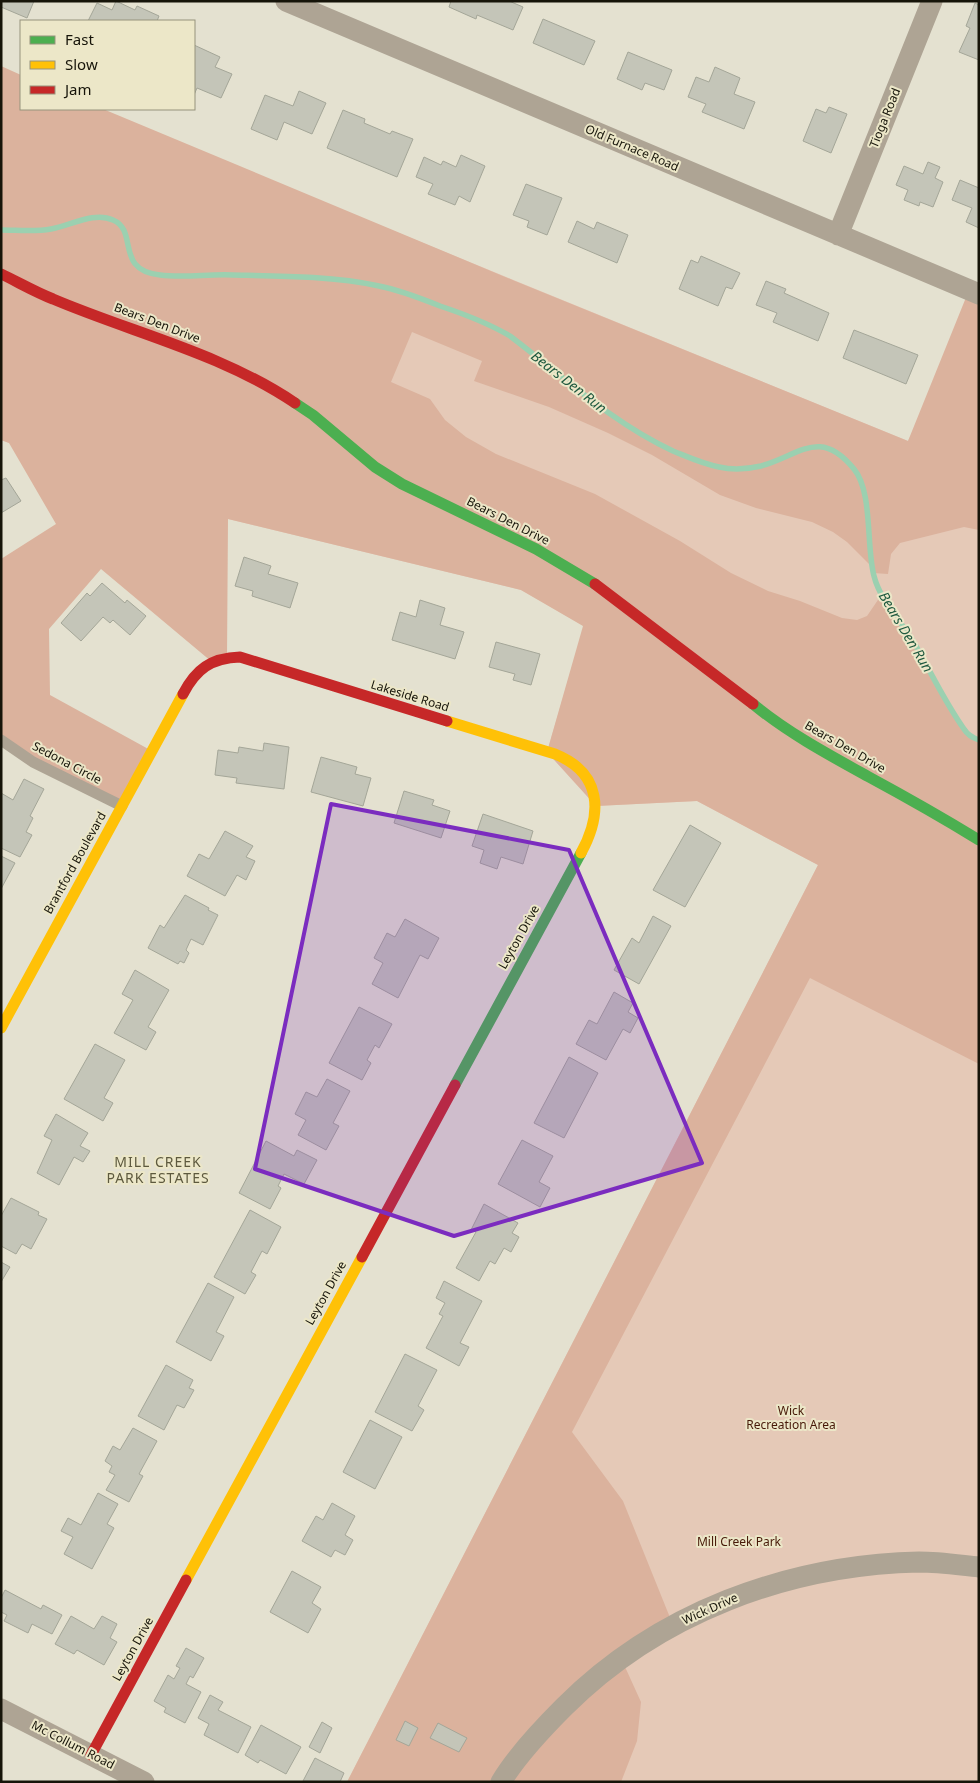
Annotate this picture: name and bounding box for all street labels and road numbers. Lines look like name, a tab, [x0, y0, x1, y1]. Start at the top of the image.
street label: Tioga Road	[865, 85, 904, 150]
street label: Old Furnace Road	[583, 120, 682, 175]
street label: Bears Den Drive	[112, 298, 203, 347]
street label: Bears Den Drive	[464, 492, 553, 549]
street label: Lakeside Road	[369, 676, 451, 716]
street label: Bears Den Drive	[802, 716, 889, 777]
street label: Sedona Circle	[30, 737, 105, 788]
street label: Brantford Boulevard	[39, 809, 110, 917]
street label: Leyton Drive	[494, 902, 543, 972]
street label: Leyton Drive	[301, 1258, 350, 1328]
street label: Wick Drive	[679, 1589, 741, 1628]
street label: Leyton Drive	[108, 1614, 157, 1684]
street label: Mc Collum Road	[29, 1716, 118, 1773]

